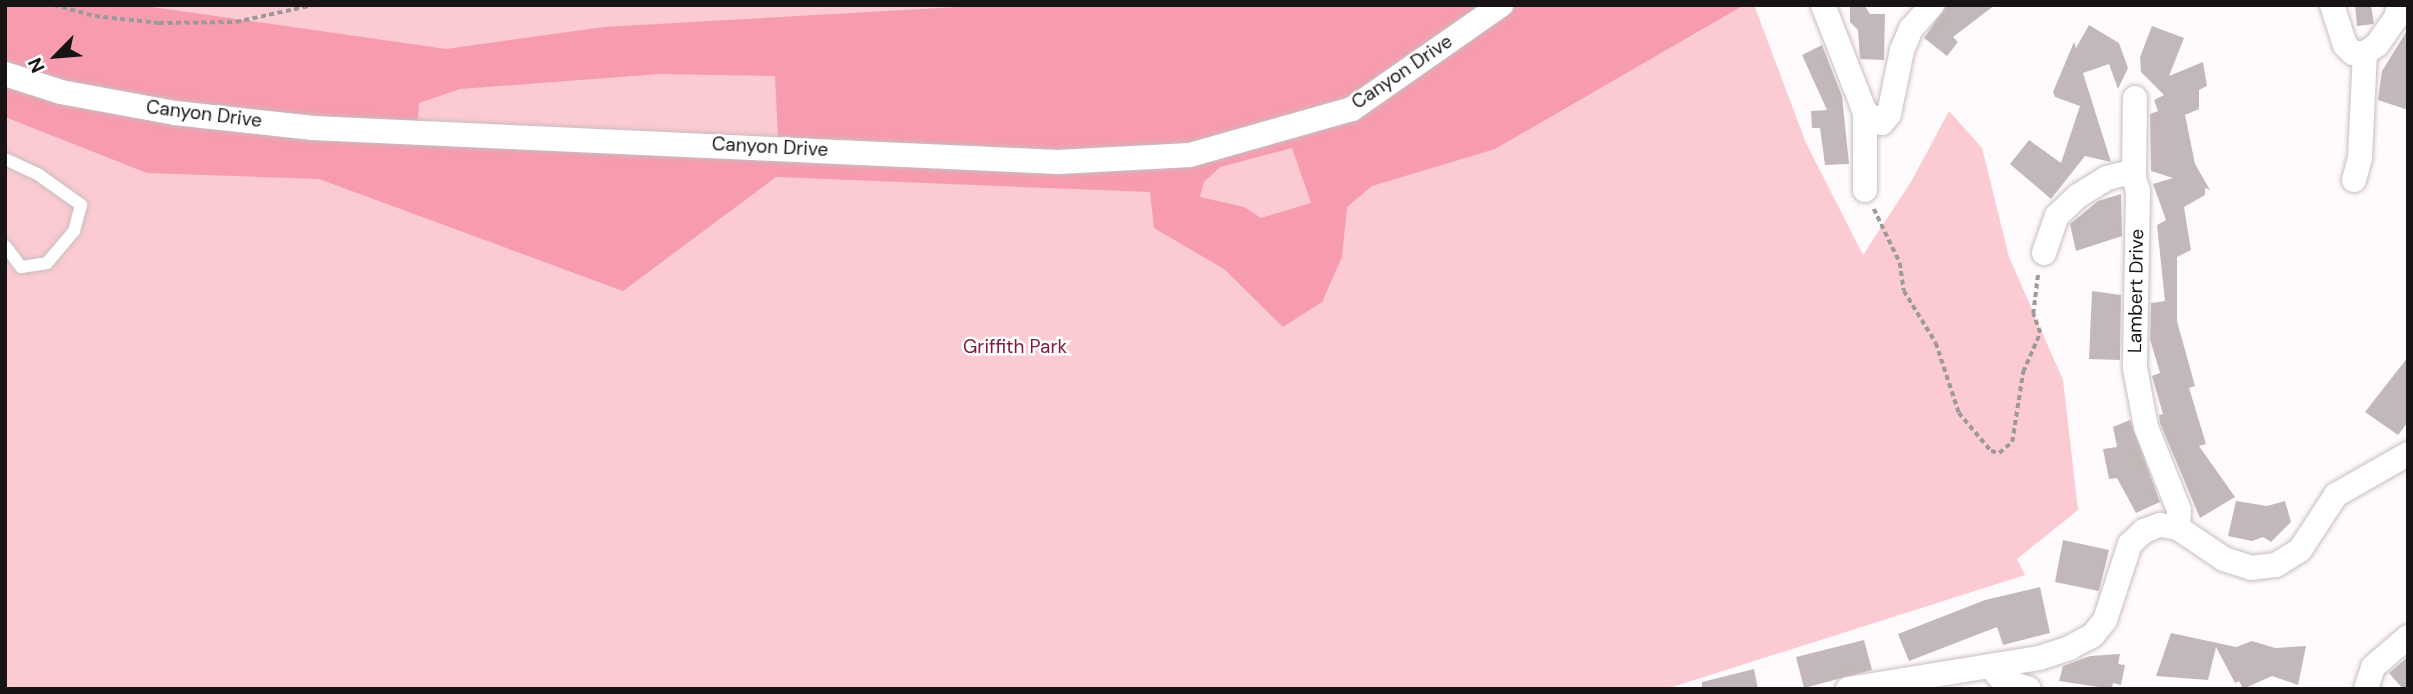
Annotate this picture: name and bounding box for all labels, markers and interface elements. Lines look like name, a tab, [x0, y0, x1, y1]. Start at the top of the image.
north arrow	[21, 21, 91, 91]
street label: Canyon Drive	[1347, 30, 1457, 114]
text: N	[22, 54, 51, 77]
street label: Canyon Drive	[145, 96, 263, 132]
street label: Canyon Drive	[711, 133, 829, 161]
street label: Lambert Drive	[2124, 229, 2148, 353]
park label: Griffith Park	[963, 336, 1067, 358]

